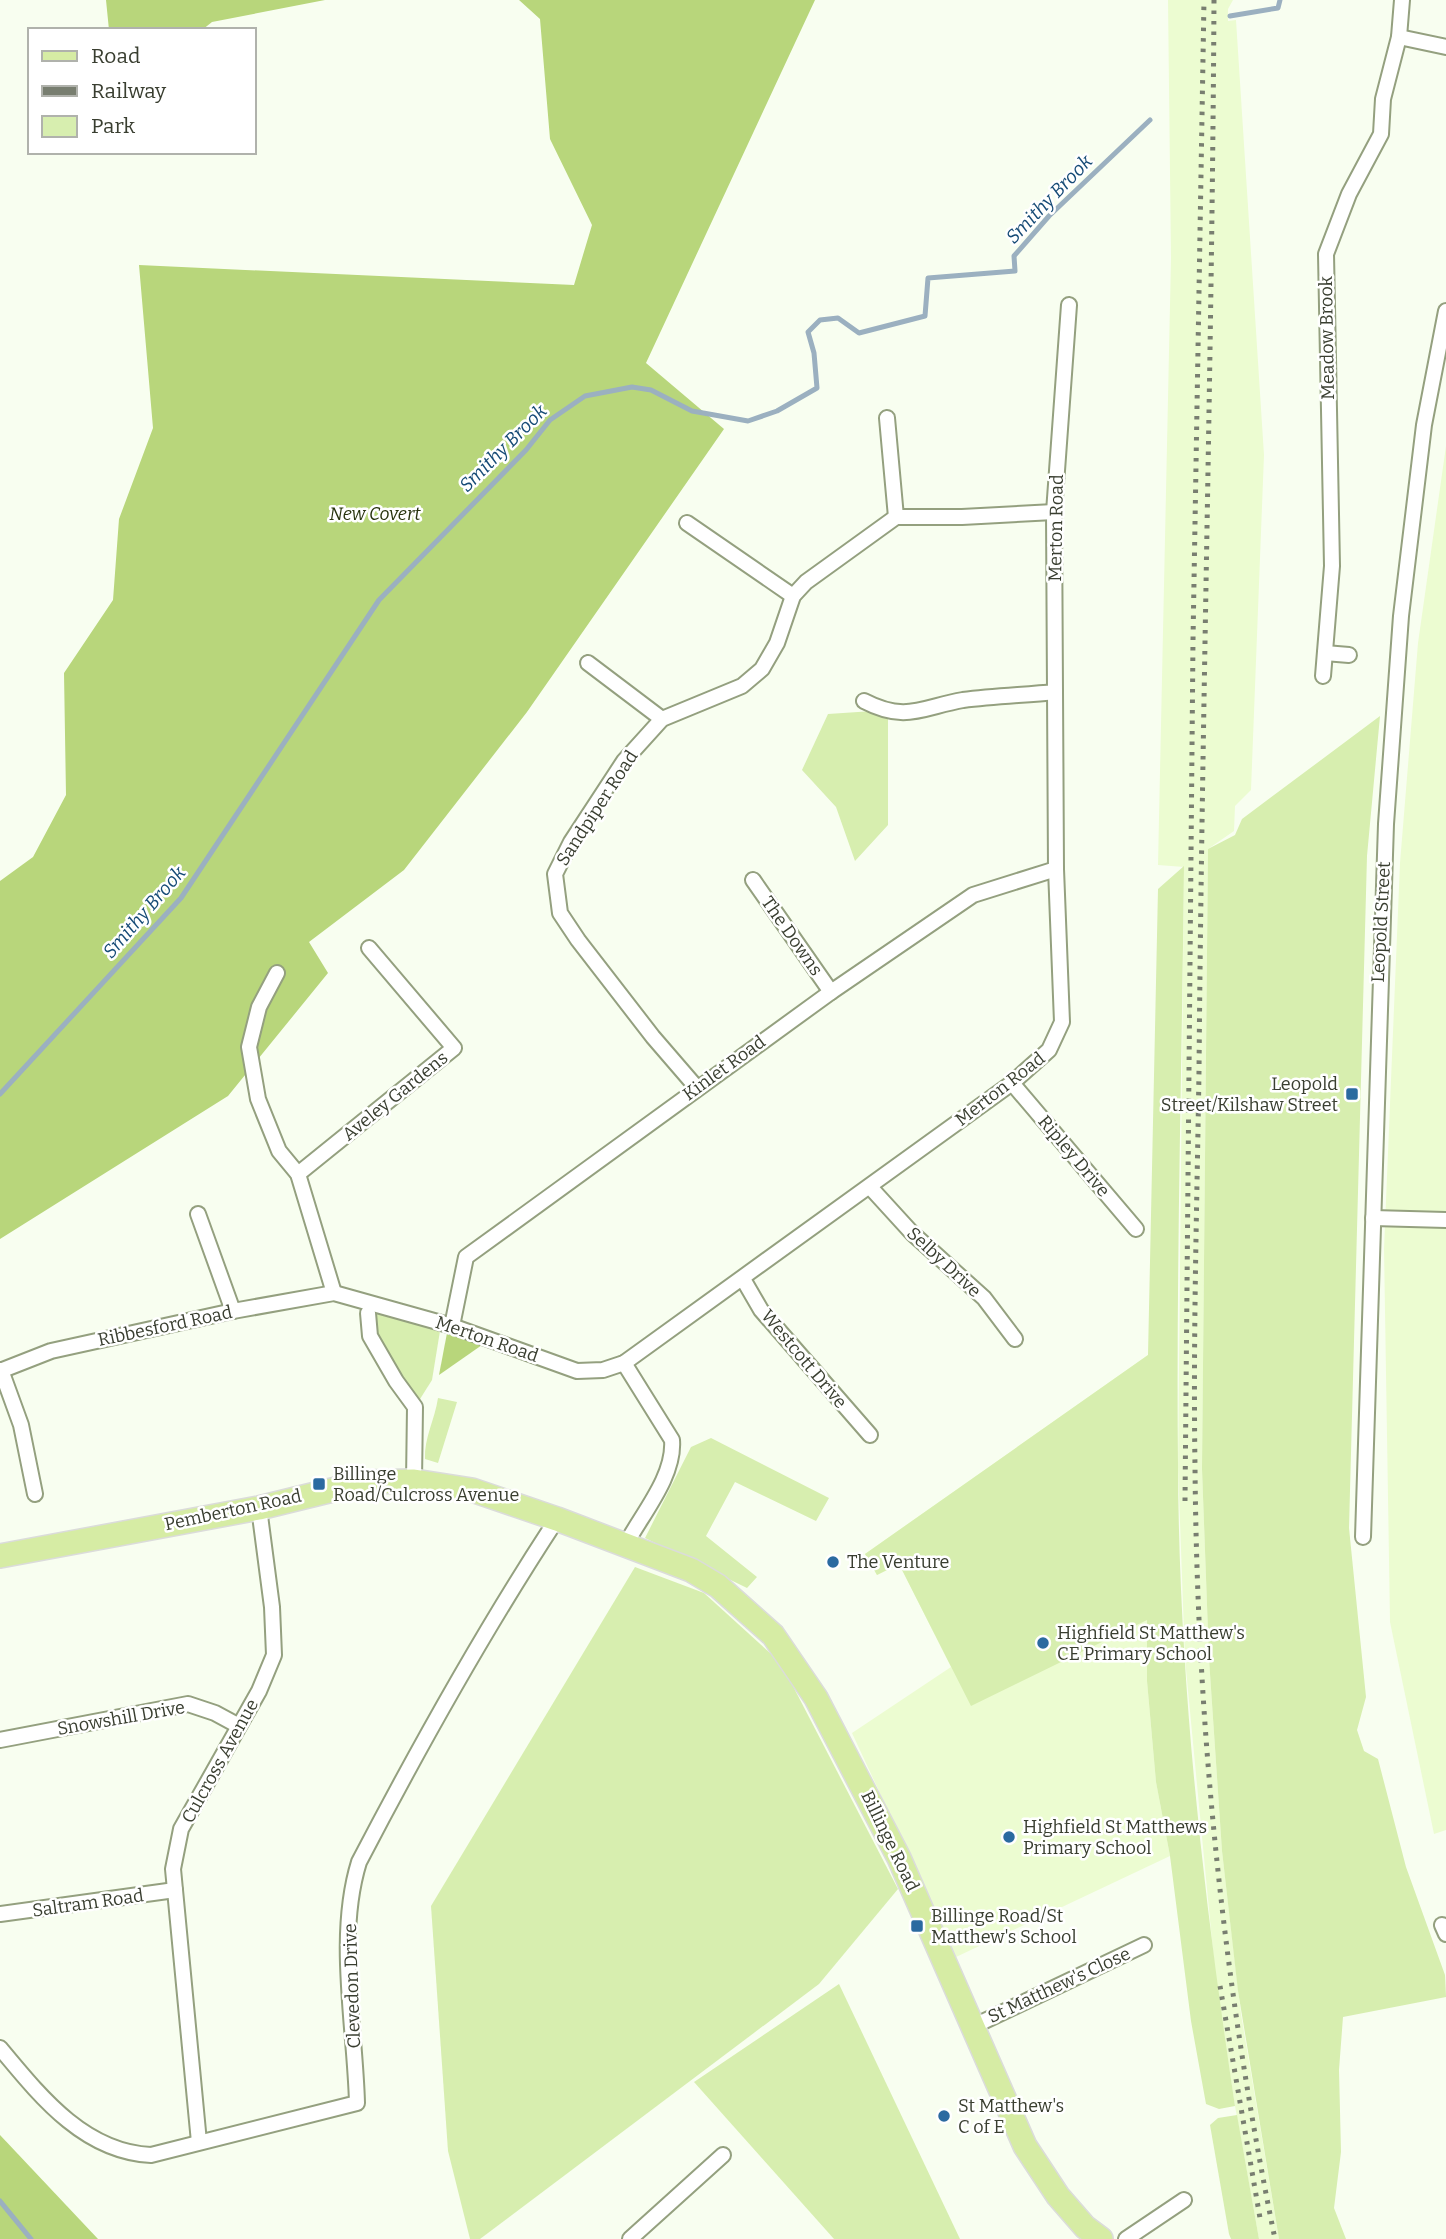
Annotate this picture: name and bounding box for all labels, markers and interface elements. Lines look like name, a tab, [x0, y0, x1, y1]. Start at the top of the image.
legend	[28, 28, 256, 154]
text: Road	[91, 43, 140, 69]
text: Railway	[91, 78, 167, 104]
text: Park	[91, 113, 135, 139]
water label: Smithy Brook	[1001, 149, 1097, 248]
street label: Meadow Brook	[1315, 275, 1339, 400]
water label: Smithy Brook	[454, 399, 552, 497]
street label: Merton Road	[1044, 474, 1068, 582]
park label: New Covert	[329, 503, 421, 525]
street label: Sandpiper Road	[552, 746, 643, 870]
street label: Leopold Street	[1367, 860, 1395, 983]
water label: Smithy Brook	[98, 861, 191, 963]
street label: The Downs	[757, 892, 827, 980]
street label: Kinlet Road	[678, 1030, 770, 1105]
street label: Aveley Gardens	[338, 1047, 452, 1145]
street label: Merton Road	[951, 1047, 1049, 1131]
place label: Leopold Street/Kilshaw Street	[1161, 1073, 1338, 1116]
marker: Leopold Street/Kilshaw Street	[1344, 1086, 1360, 1102]
street label: Ripley Drive	[1033, 1111, 1115, 1201]
street label: Selby Drive	[902, 1222, 986, 1302]
street label: Ribbesford Road	[96, 1301, 235, 1351]
street label: Westcott Drive	[756, 1305, 852, 1413]
street label: Merton Road	[433, 1311, 542, 1367]
place label: Billinge Road/Culcross Avenue	[333, 1463, 519, 1506]
marker: Billinge Road/Culcross Avenue	[311, 1476, 327, 1492]
street label: Pemberton Road	[162, 1485, 304, 1535]
place label: The Venture	[847, 1551, 949, 1573]
marker: The Venture	[825, 1554, 841, 1570]
place label: Highfield St Matthew's CE Primary School	[1057, 1622, 1245, 1665]
marker: Highfield St Matthew's CE Primary School	[1035, 1635, 1051, 1651]
street label: Culcross Avenue	[177, 1695, 263, 1827]
street label: Snowshill Drive	[56, 1696, 186, 1740]
street label: Billinge Road	[856, 1787, 924, 1895]
place label: Highfield St Matthews Primary School	[1023, 1816, 1207, 1859]
marker: Highfield St Matthews Primary School	[1001, 1829, 1017, 1845]
street label: Saltram Road	[31, 1884, 145, 1922]
place label: Billinge Road/St Matthew's School	[931, 1905, 1077, 1948]
marker: Billinge Road/St Matthew's School	[909, 1918, 925, 1934]
street label: Clevedon Drive	[339, 1923, 365, 2049]
street label: St Matthew's Close	[984, 1942, 1134, 2028]
place label: St Matthew's C of E	[958, 2095, 1064, 2138]
marker: St Matthew's C of E	[936, 2108, 952, 2124]

